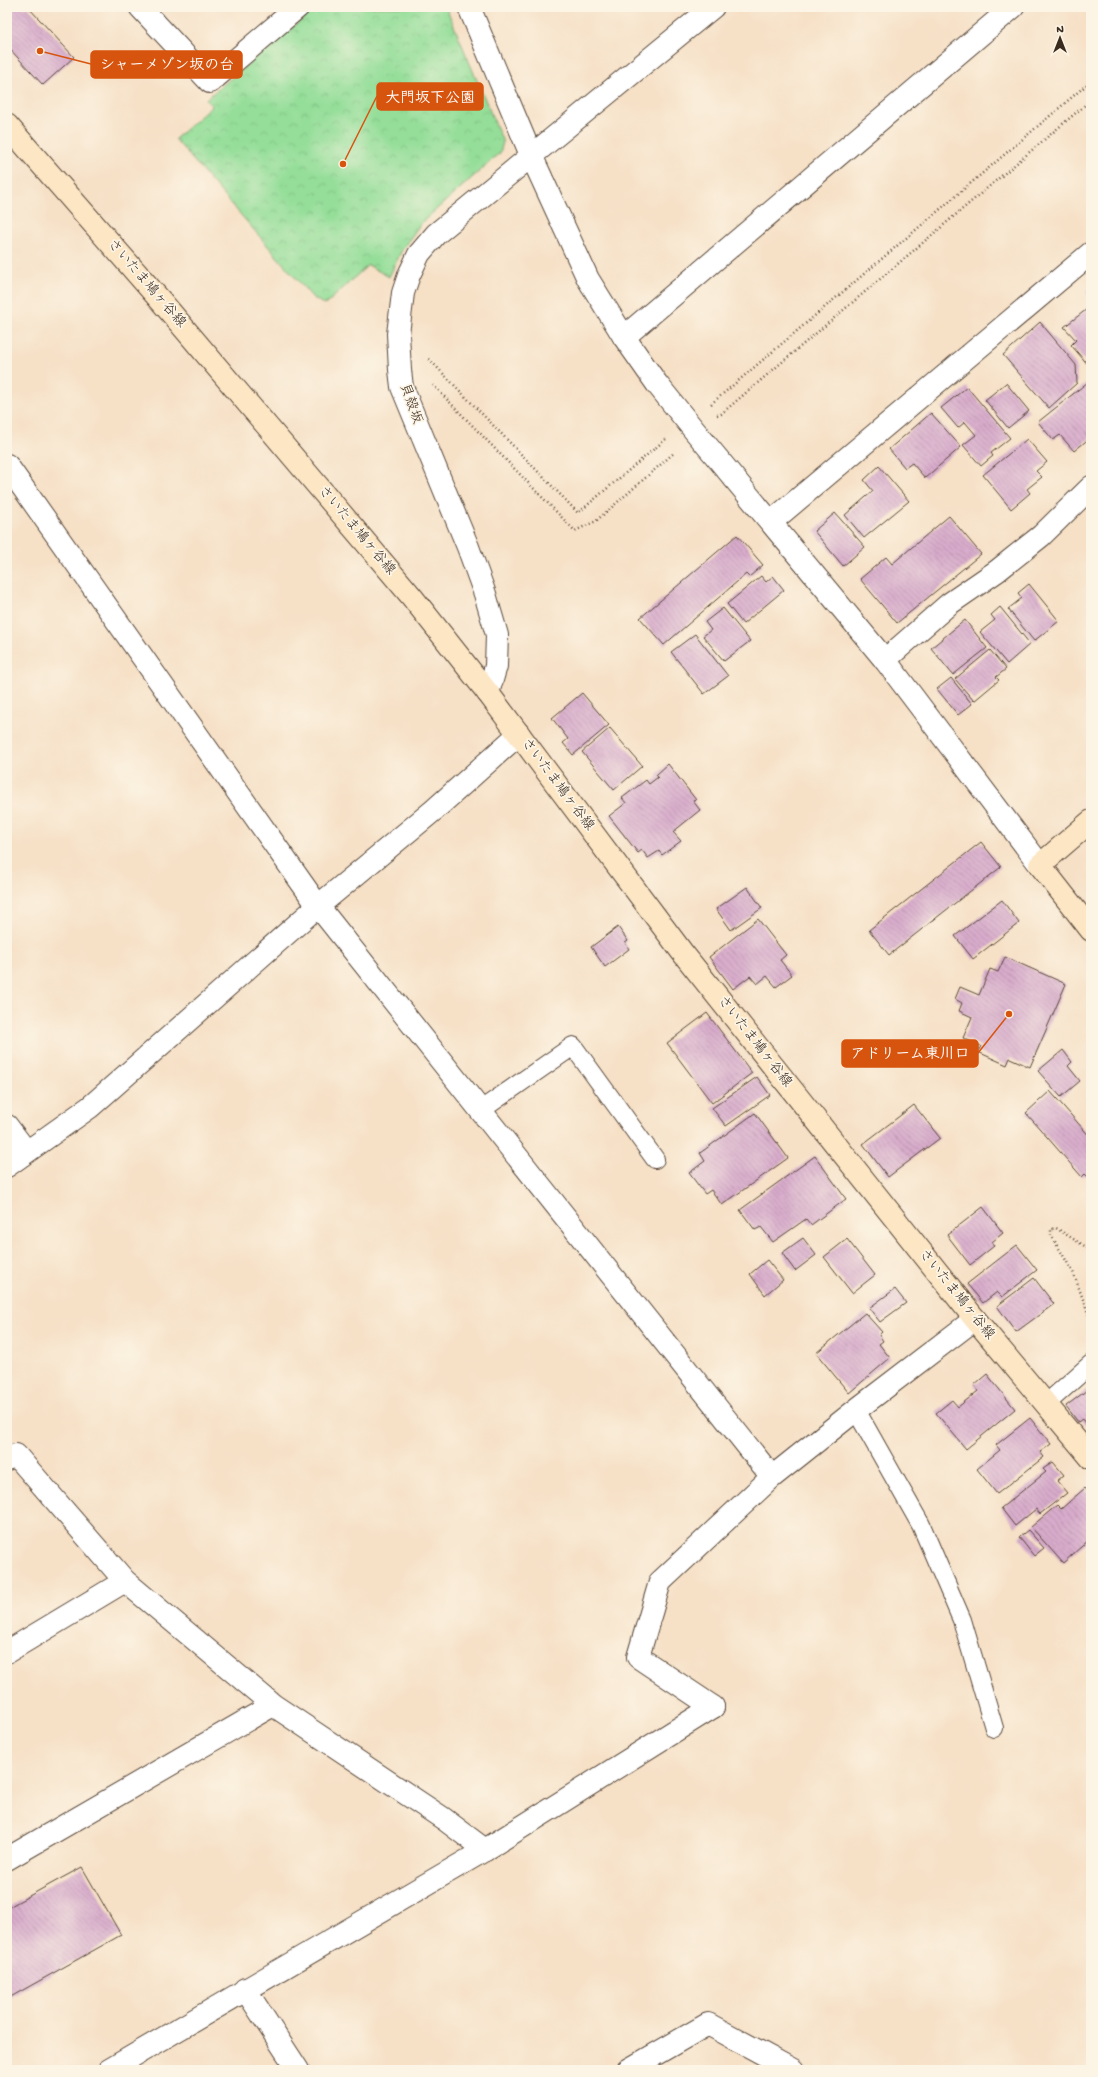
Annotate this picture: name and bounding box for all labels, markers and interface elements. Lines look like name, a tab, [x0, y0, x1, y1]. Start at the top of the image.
north arrow	[1040, 18, 1080, 58]
text: N	[1056, 24, 1064, 36]
callout: シャーメゾン坂の台	[91, 51, 242, 78]
text: シャーメゾン坂の台	[100, 56, 234, 75]
callout: 大門坂下公園	[377, 83, 483, 110]
text: 大門坂下公園	[385, 90, 475, 108]
street label: さいたま鳩ヶ谷線	[103, 236, 189, 332]
street label: 貝殻坂	[395, 381, 425, 427]
street label: さいたま鳩ヶ谷線	[314, 483, 398, 579]
street label: さいたま鳩ヶ谷線	[517, 735, 597, 835]
street label: さいたま鳩ヶ谷線	[713, 993, 795, 1091]
callout: アドリーム東川口	[842, 1040, 978, 1067]
text: アドリーム東川口	[850, 1045, 970, 1064]
street label: さいたま鳩ヶ谷線	[914, 1246, 998, 1344]

